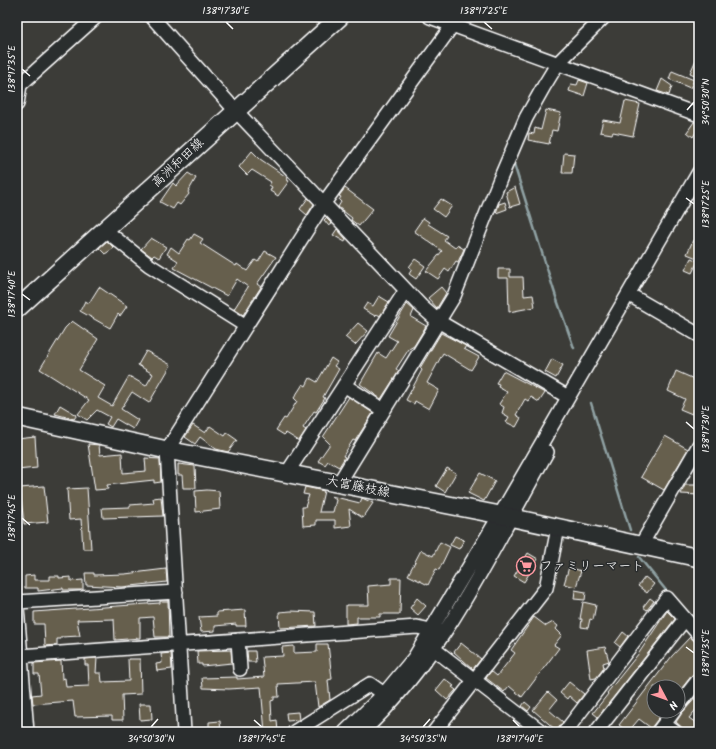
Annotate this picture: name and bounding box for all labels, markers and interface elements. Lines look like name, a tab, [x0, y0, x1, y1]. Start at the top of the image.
text: 138°17'30"E	[202, 3, 251, 19]
text: 138°17'25"E	[460, 3, 509, 19]
text: 138°17'35"E	[4, 44, 20, 93]
text: 34°50'30"N	[698, 78, 714, 126]
street label: 高洲和田線	[147, 132, 210, 193]
text: 138°17'25"E	[698, 179, 714, 228]
text: 138°17'40"E	[4, 269, 20, 318]
text: 138°17'30"E	[698, 404, 714, 453]
street label: 大富藤枝線	[324, 470, 393, 504]
text: 138°17'45"E	[4, 493, 20, 542]
supermarket icon: ファミリーマート	[515, 555, 537, 577]
place label: ファミリーマート	[540, 556, 644, 577]
text: 138°17'35"E	[698, 628, 714, 677]
north arrow	[646, 679, 686, 719]
text: N	[664, 696, 682, 713]
text: 34°50'30"N	[127, 731, 175, 747]
text: 138°17'45"E	[238, 731, 287, 747]
text: 34°50'35"N	[399, 731, 447, 747]
text: 138°17'40"E	[496, 731, 545, 747]

